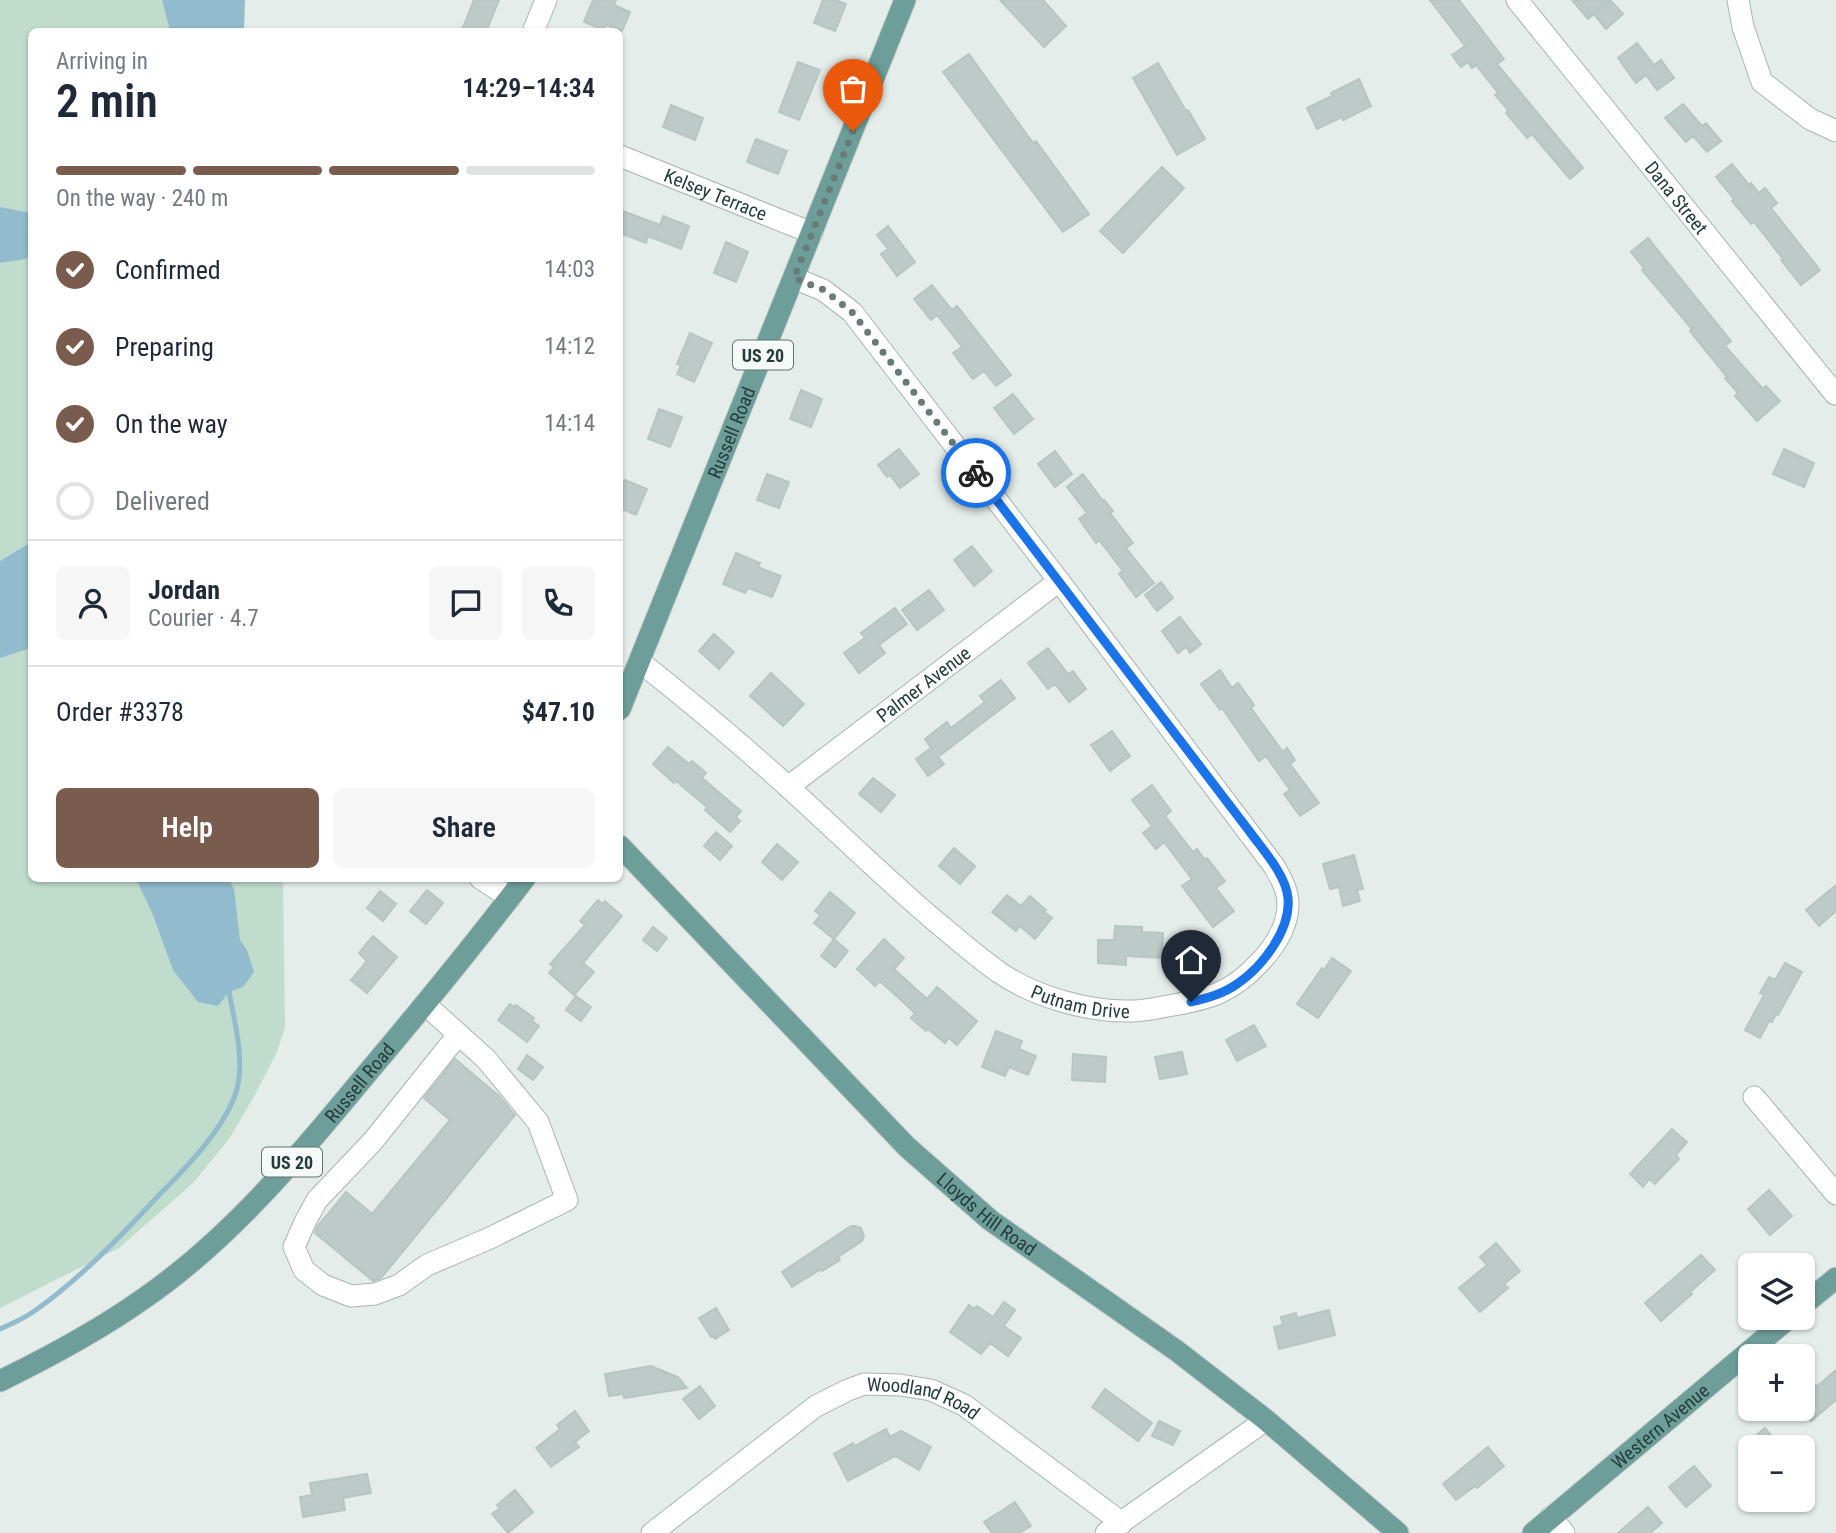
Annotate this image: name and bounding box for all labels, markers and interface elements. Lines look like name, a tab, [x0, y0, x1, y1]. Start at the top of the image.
text: Arriving in	[56, 48, 148, 75]
pin	[823, 59, 883, 131]
icon: bag	[834, 70, 872, 108]
text: 14:29–14:34	[462, 73, 595, 103]
text: 2 min	[56, 74, 158, 128]
street label: Dana Street	[1640, 157, 1713, 239]
street label: Kelsey Terrace	[661, 163, 770, 225]
text: On the way · 240 m	[56, 185, 228, 212]
icon: check	[56, 251, 94, 289]
text: Confirmed	[115, 255, 221, 285]
text: 14:03	[544, 256, 595, 283]
icon: check	[56, 328, 94, 366]
text: Preparing	[115, 332, 214, 362]
text: 14:12	[544, 333, 595, 360]
road number: US 20	[733, 340, 793, 370]
street label: Russell Road	[702, 383, 760, 482]
icon: check	[56, 405, 94, 443]
text: On the way	[115, 409, 228, 439]
text: 14:14	[544, 410, 595, 437]
courier	[941, 438, 1011, 508]
icon: bike	[957, 454, 995, 492]
text: Delivered	[115, 486, 210, 516]
button: person	[56, 566, 130, 640]
button: chat	[429, 566, 503, 640]
button: phone	[521, 566, 595, 640]
text: Jordan	[148, 575, 220, 605]
text: Courier · 4.7	[148, 605, 259, 632]
street label: Palmer Avenue	[872, 641, 975, 727]
text: Order #3378	[56, 697, 184, 727]
text: $47.10	[522, 697, 595, 727]
button: Help	[56, 788, 319, 868]
button: Share	[333, 788, 595, 868]
pin	[1161, 930, 1221, 1002]
icon: home	[1172, 941, 1210, 979]
street label: Putnam Drive	[1028, 980, 1130, 1023]
street label: Russell Road	[320, 1038, 399, 1127]
road number: US 20	[262, 1148, 322, 1176]
street label: Lloyds Hill Road	[932, 1167, 1041, 1260]
map controls	[1738, 1253, 1815, 1512]
button: layers	[1738, 1253, 1815, 1330]
button: +	[1738, 1344, 1815, 1421]
street label: Woodland Road	[867, 1373, 984, 1424]
street label: Western Avenue	[1607, 1379, 1714, 1474]
button: −	[1738, 1435, 1815, 1512]

